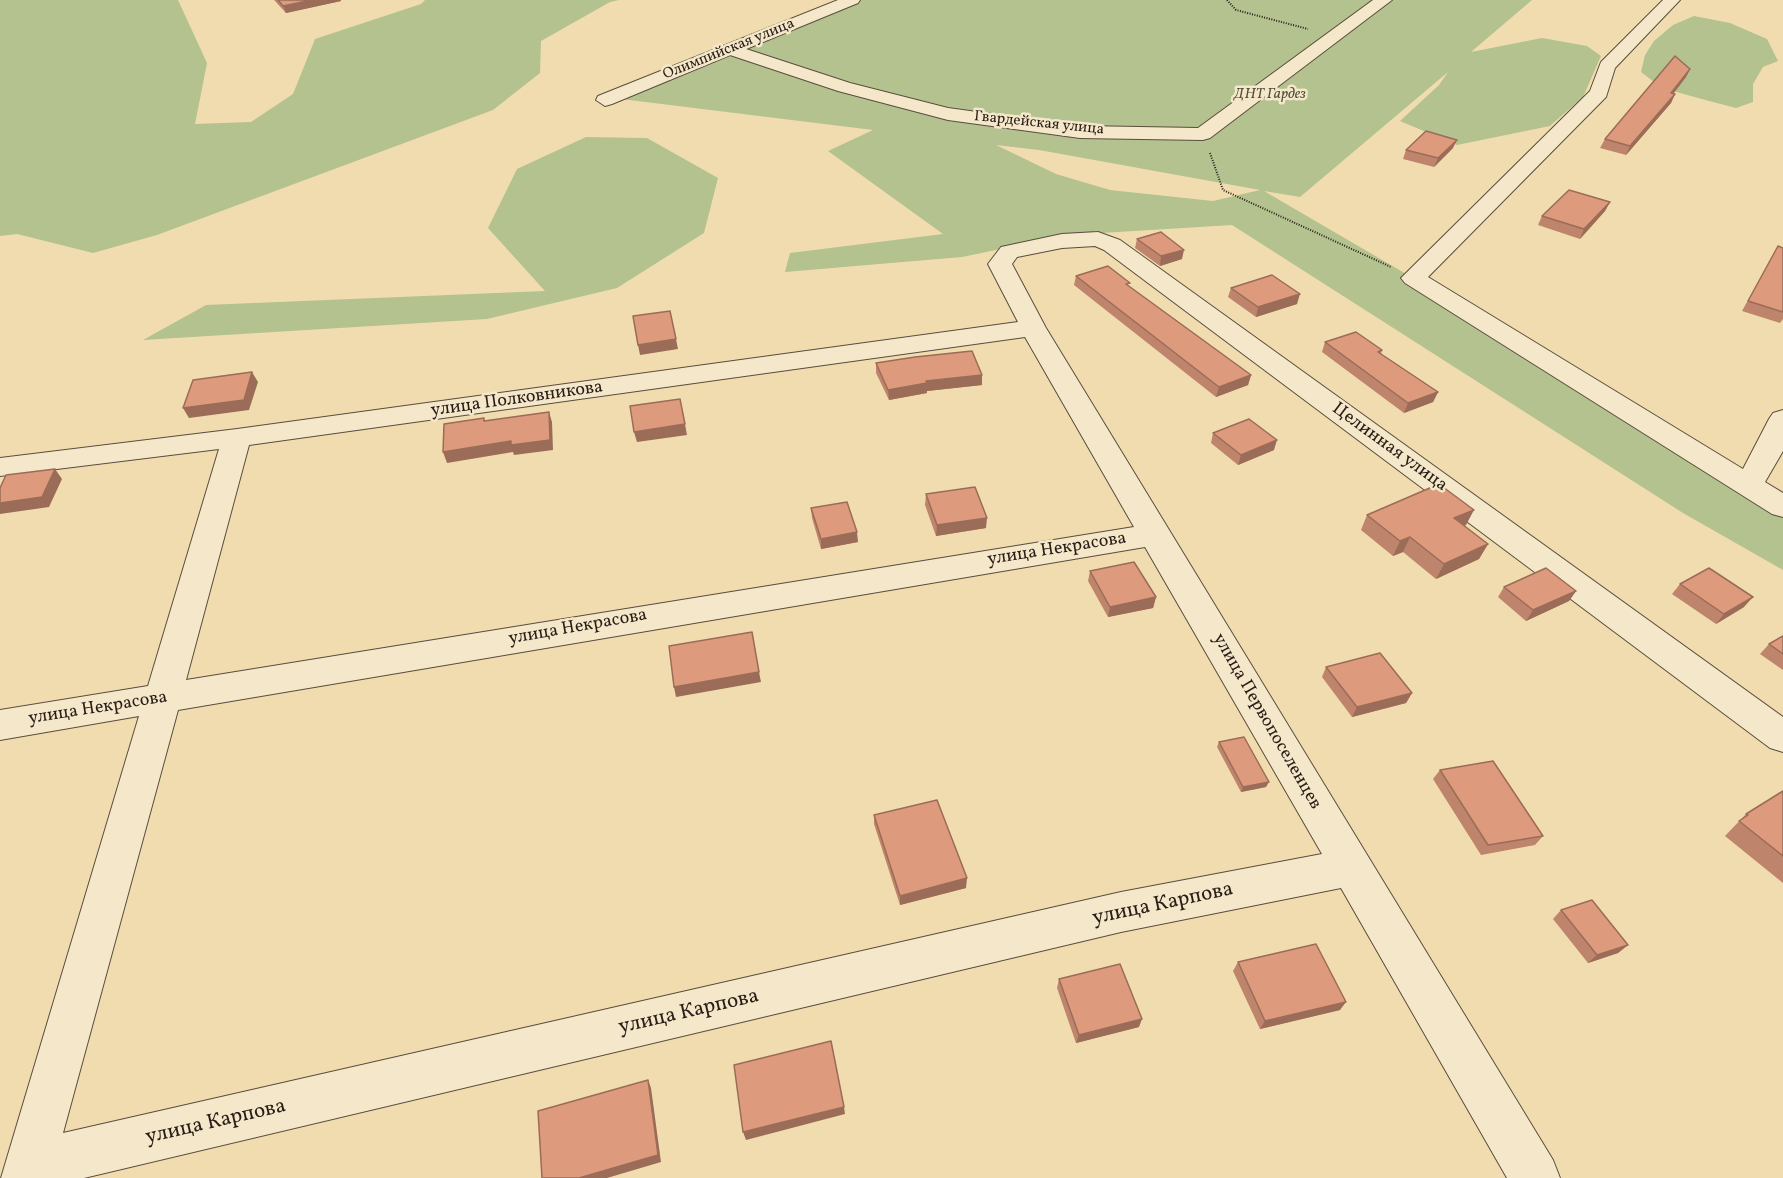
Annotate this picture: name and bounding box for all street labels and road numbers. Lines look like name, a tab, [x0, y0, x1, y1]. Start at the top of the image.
street label: Олимпийская улица	[661, 15, 797, 85]
street label: Гвардейская улица	[973, 108, 1105, 140]
street label: улица Полковникова	[430, 377, 604, 423]
street label: Целинная улица	[1327, 399, 1451, 497]
street label: улица Некрасова	[986, 528, 1128, 572]
street label: улица Некрасова	[507, 605, 649, 651]
street label: улица Первопоселенцев	[1207, 630, 1325, 814]
street label: улица Некрасова	[27, 687, 169, 731]
street label: улица Карпова	[1090, 878, 1236, 932]
street label: улица Карпова	[616, 985, 762, 1041]
street label: улица Карпова	[143, 1095, 289, 1151]

